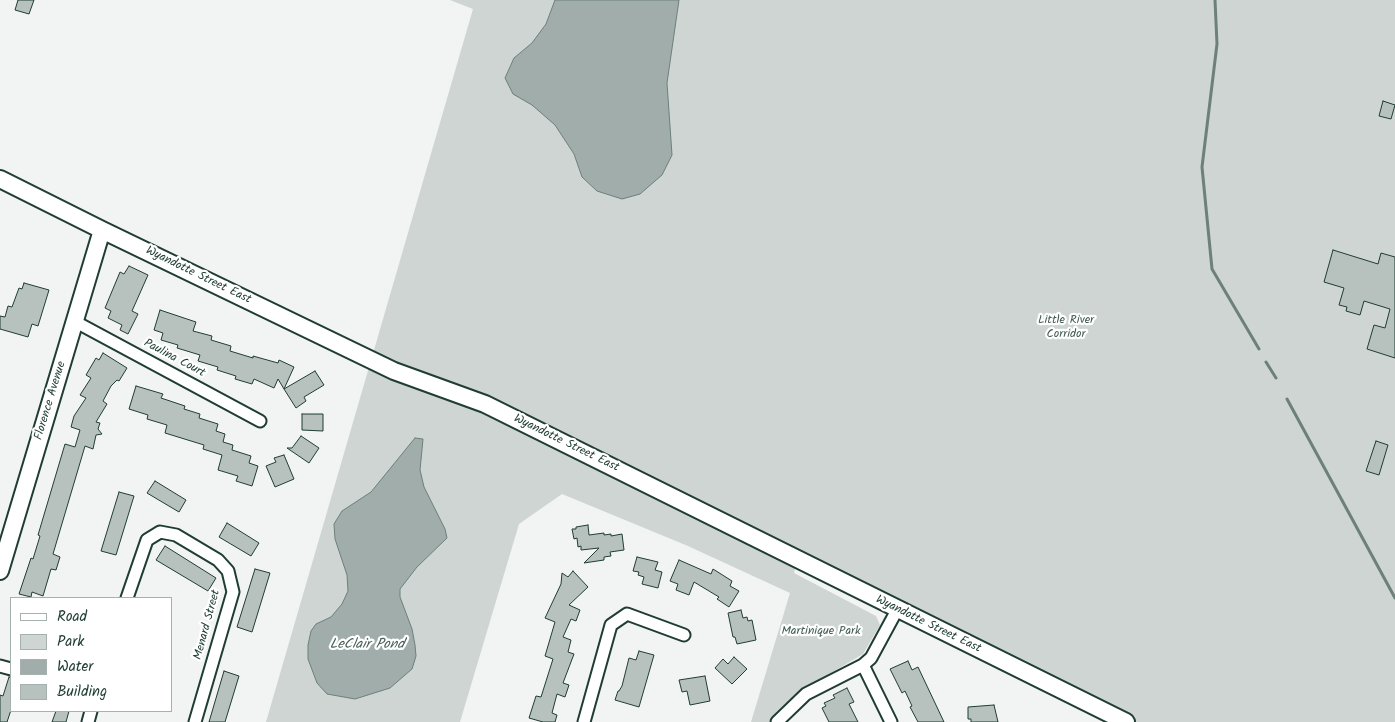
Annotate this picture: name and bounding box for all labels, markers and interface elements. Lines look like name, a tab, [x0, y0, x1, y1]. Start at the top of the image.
street label: Wyandotte Street East	[143, 244, 253, 308]
park label: Little River Corridor	[1038, 314, 1094, 342]
street label: Paulina Court	[141, 337, 207, 381]
street label: Florence Avenue	[32, 360, 70, 442]
street label: Wyandotte Street East	[511, 412, 621, 476]
street label: Menard Street	[192, 588, 224, 662]
street label: Wyandotte Street East	[873, 593, 983, 657]
legend	[10, 597, 172, 712]
text: Road	[57, 605, 87, 629]
park label: Martinique Park	[781, 625, 861, 639]
text: Park	[57, 630, 84, 654]
water label: LeClair Pond	[330, 638, 404, 654]
text: Water	[57, 655, 93, 679]
text: Building	[57, 680, 107, 704]

